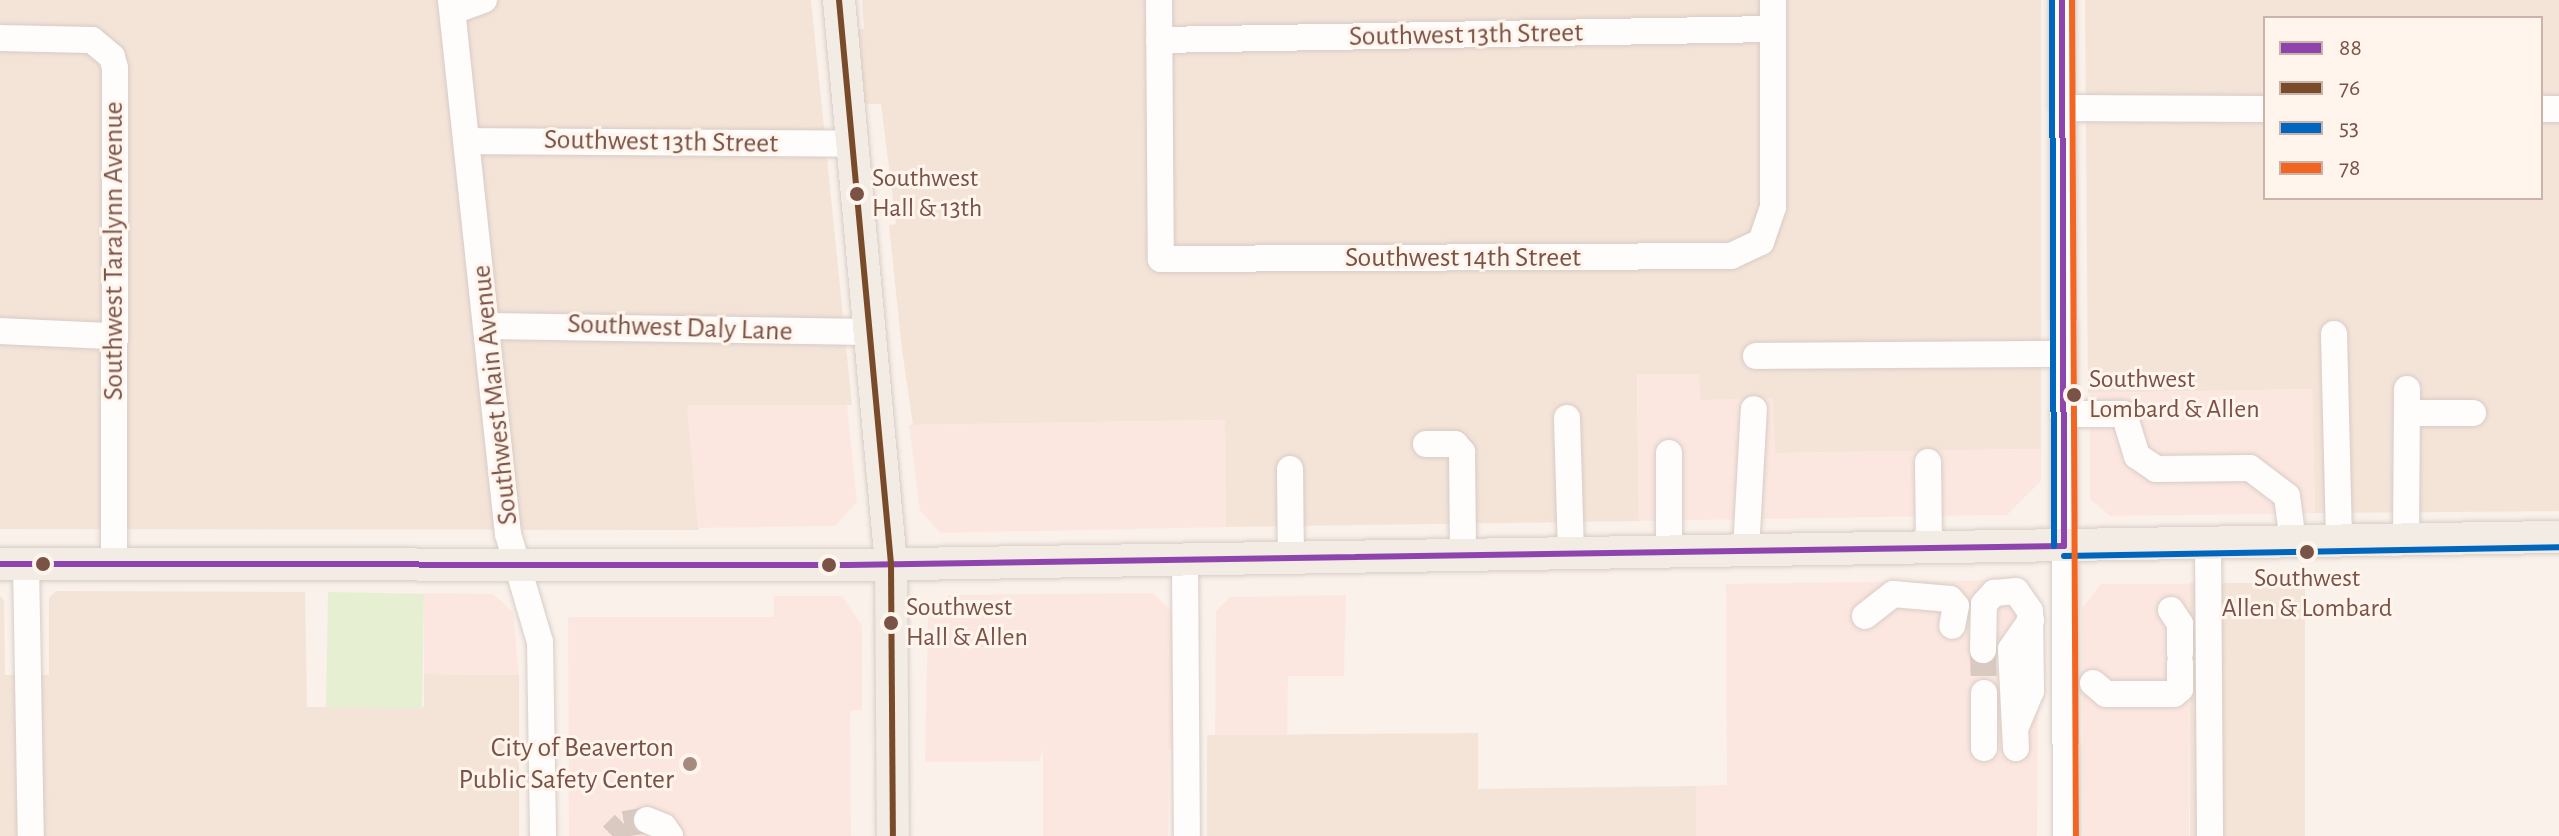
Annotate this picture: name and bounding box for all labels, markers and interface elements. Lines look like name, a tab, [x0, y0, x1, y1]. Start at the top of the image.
street label: Southwest 13th Street	[1349, 16, 1583, 54]
legend	[2263, 16, 2543, 200]
text: 88	[2339, 36, 2362, 60]
text: 76	[2339, 76, 2360, 100]
street label: Southwest Taralynn Avenue	[97, 102, 131, 400]
text: 53	[2339, 116, 2359, 140]
street label: Southwest 13th Street	[544, 123, 778, 161]
text: 78	[2339, 156, 2360, 180]
place label: Southwest Hall & 13th	[872, 163, 982, 224]
marker: Southwest Hall & 13th	[849, 186, 865, 202]
street label: Southwest 14th Street	[1345, 241, 1581, 275]
street label: Southwest Main Avenue	[465, 263, 525, 527]
street label: Southwest Daly Lane	[567, 307, 793, 349]
place label: Southwest Lombard & Allen	[2089, 364, 2260, 426]
marker: Southwest Lombard & Allen	[2066, 387, 2082, 403]
marker: Southwest Allen & Lombard	[2299, 544, 2315, 560]
unlabelled marker	[35, 556, 51, 572]
unlabelled marker	[821, 557, 837, 573]
place label: Southwest Allen & Lombard	[2222, 563, 2392, 624]
place label: Southwest Hall & Allen	[906, 592, 1028, 654]
marker: Southwest Hall & Allen	[883, 615, 899, 631]
place label: City of Beaverton Public Safety Center	[459, 731, 674, 797]
marker: City of Beaverton Public Safety Center	[681, 755, 699, 773]

